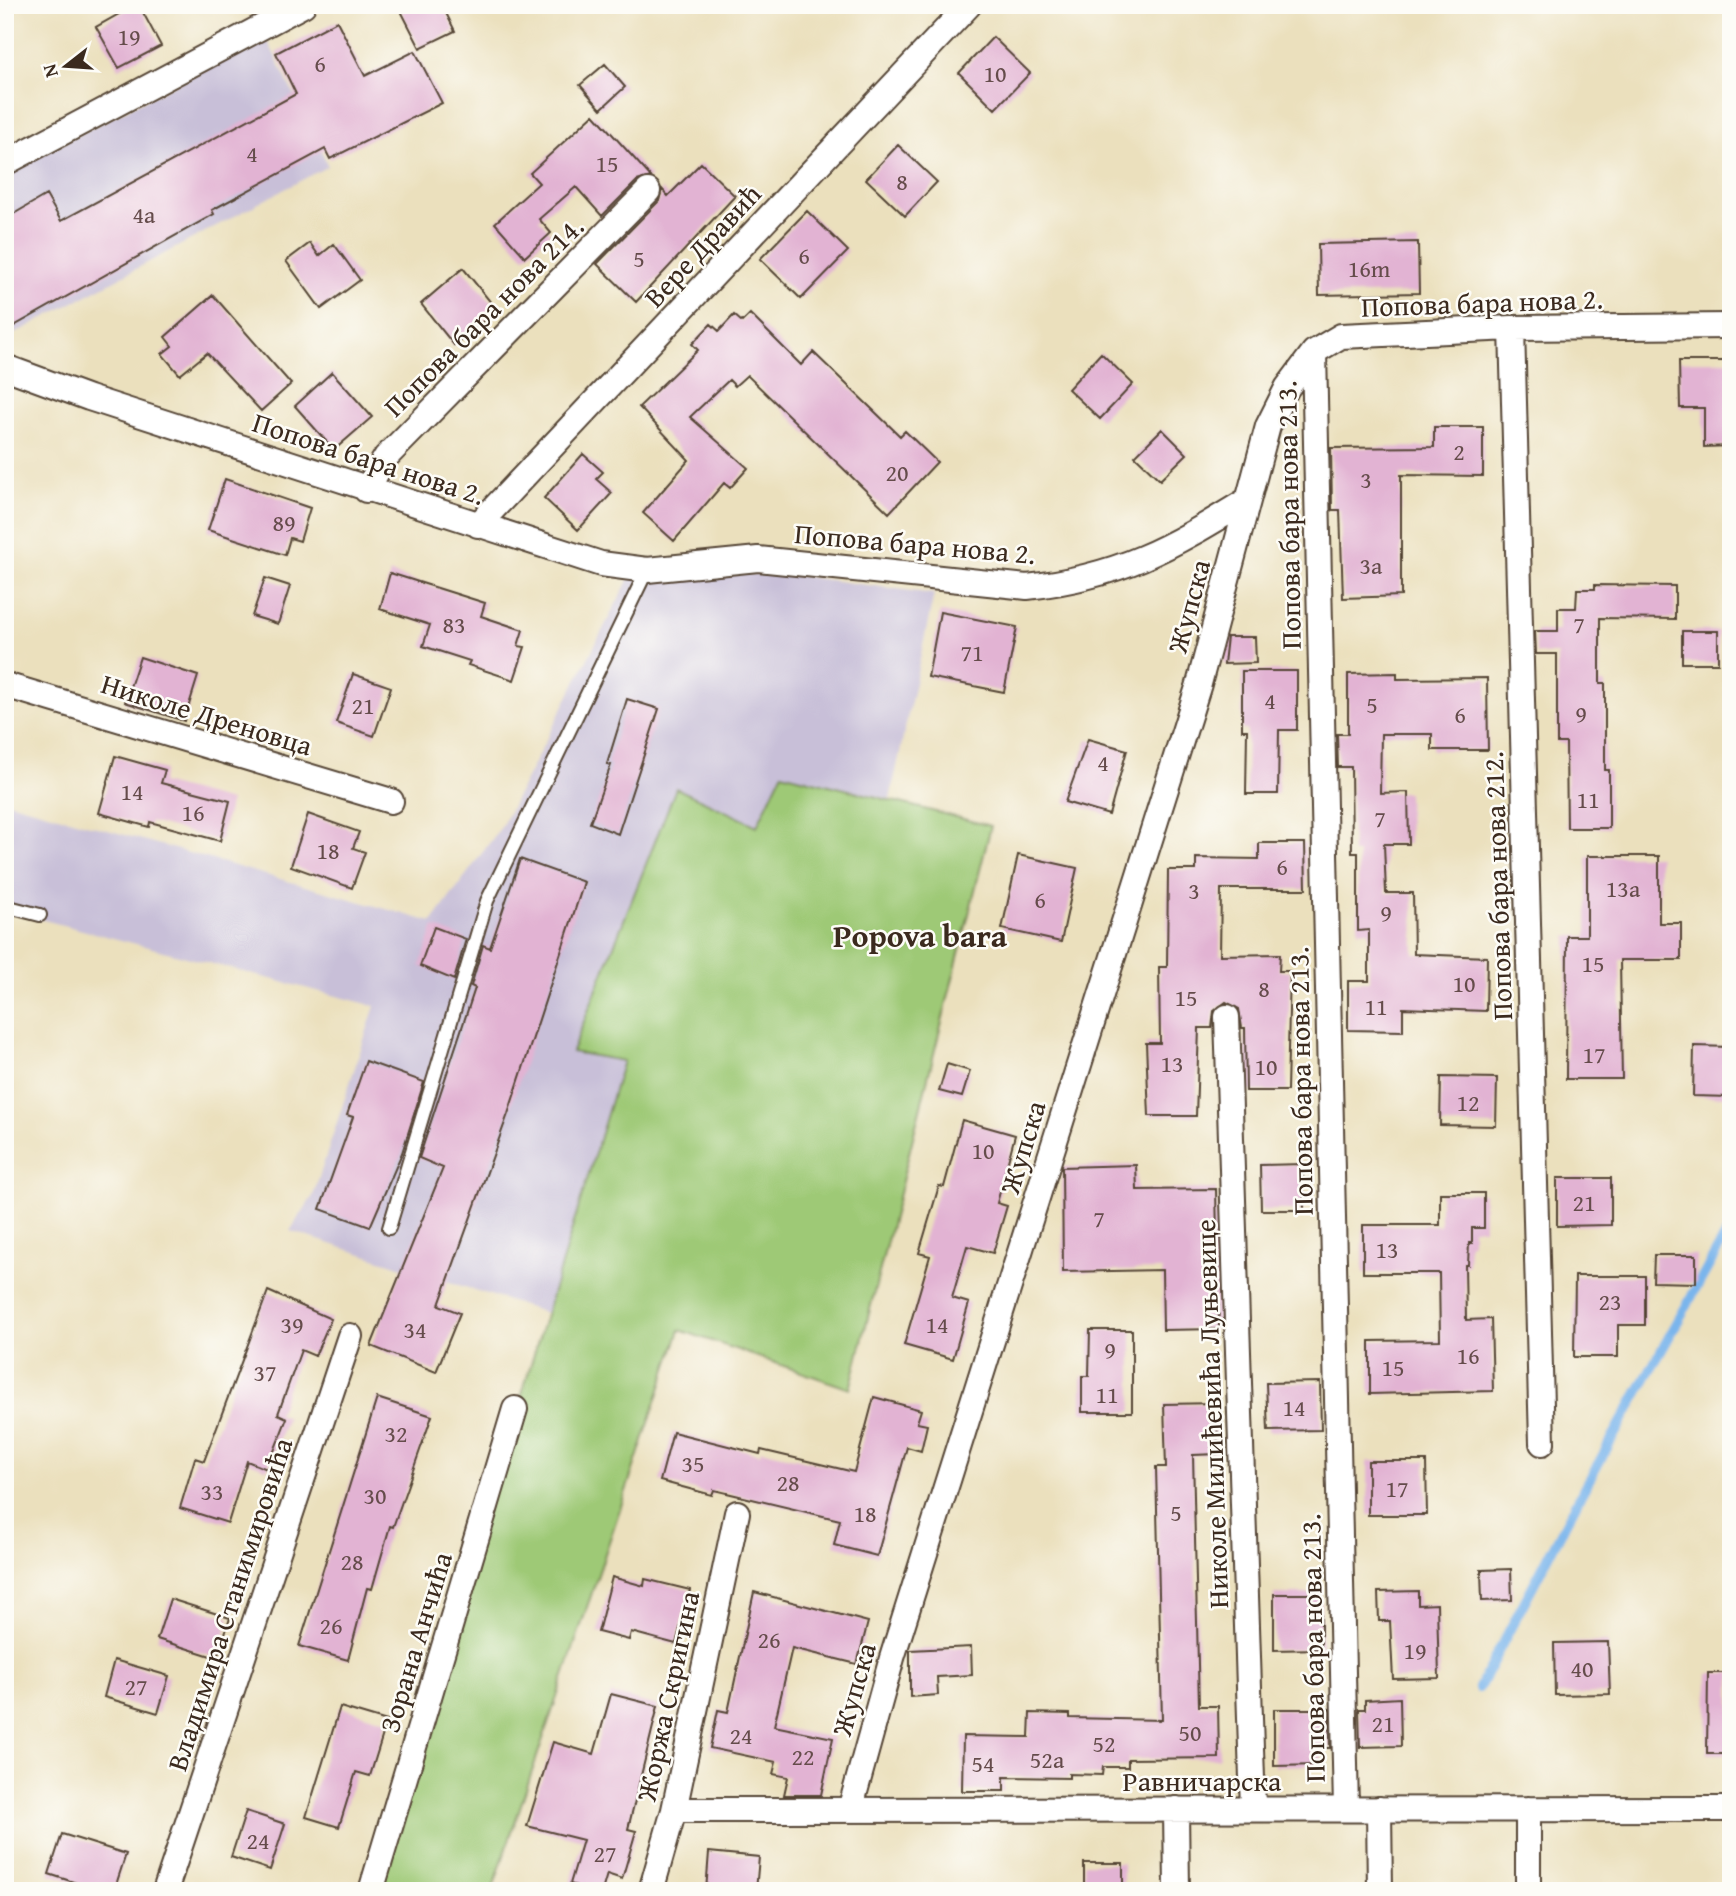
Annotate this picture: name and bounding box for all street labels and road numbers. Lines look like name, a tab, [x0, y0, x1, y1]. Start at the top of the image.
street label: Вере Дравић	[634, 174, 770, 316]
street label: Попова бара нова 214.	[373, 206, 593, 426]
street label: Попова бара нова 2.	[1360, 277, 1604, 327]
street label: Попова бара нова 213.	[1265, 380, 1311, 650]
street label: Попова бара нова 2.	[248, 401, 490, 515]
street label: Попова бара нова 2.	[793, 512, 1037, 574]
street label: Жупска	[1156, 554, 1220, 658]
street label: Николе Дреновца	[97, 662, 318, 766]
street label: Попова бара нова 212.	[1472, 751, 1522, 1021]
street label: Попова бара нова 213.	[1277, 946, 1323, 1216]
street label: Жупска	[988, 1095, 1056, 1200]
street label: Николе Милићевића Луњевице	[1184, 1219, 1238, 1609]
street label: Владимира Станимировића	[156, 1431, 302, 1776]
street label: Попова бара нова 213.	[1289, 1513, 1335, 1783]
street label: Зорана Анчића	[368, 1546, 462, 1737]
street label: Жоржа Скригина	[624, 1586, 709, 1806]
street label: Жупска	[820, 1637, 886, 1741]
street label: Равничарска	[1123, 1760, 1282, 1801]

